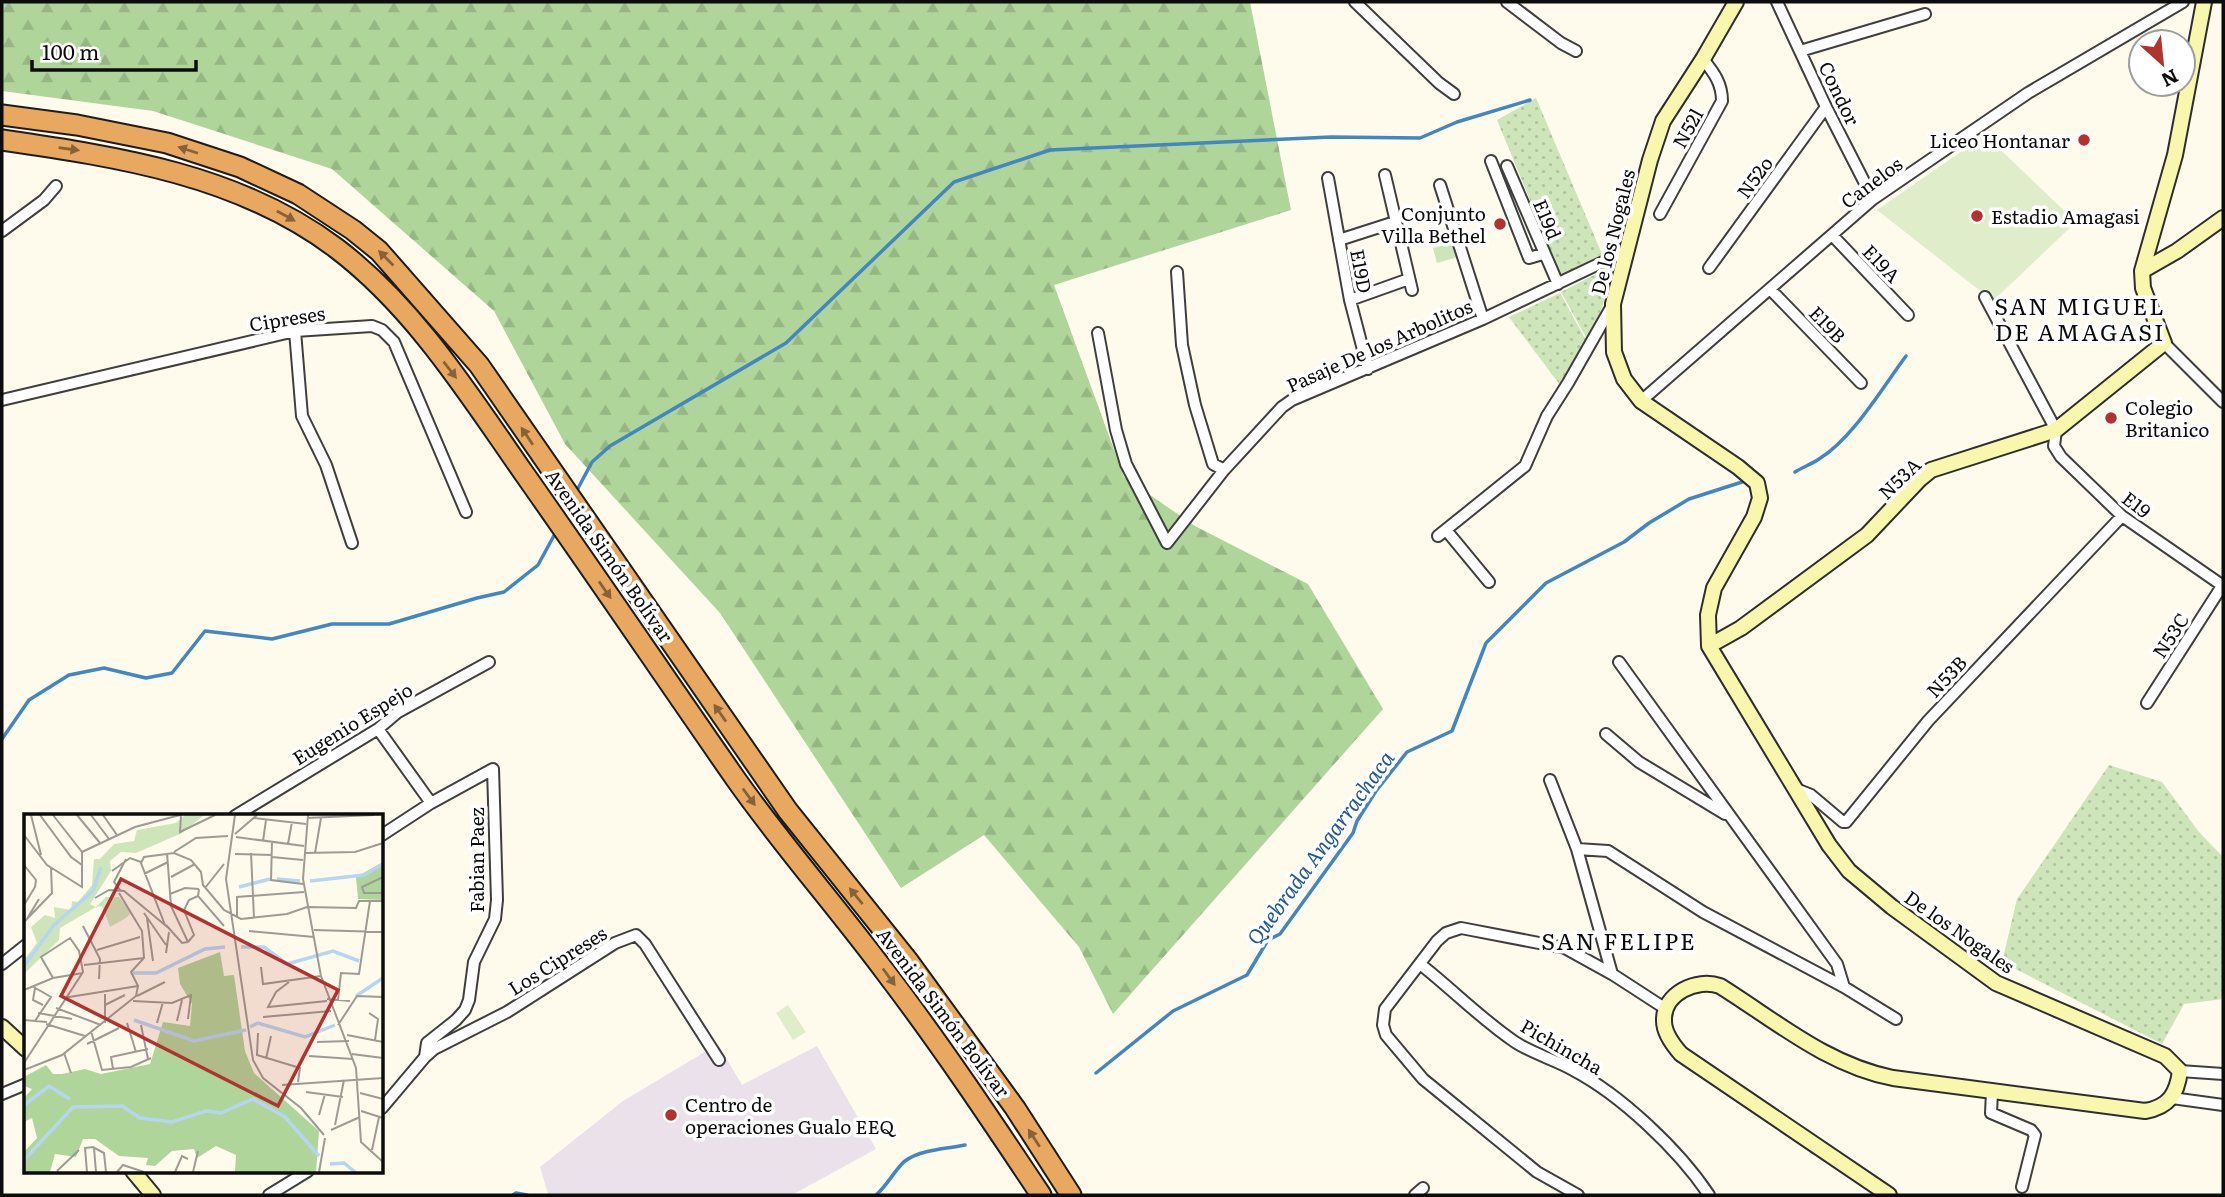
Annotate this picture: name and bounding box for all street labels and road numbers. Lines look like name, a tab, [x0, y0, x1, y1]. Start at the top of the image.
street label: Condor	[1812, 56, 1868, 130]
street label: N52l	[1665, 103, 1709, 153]
street label: Canelos	[1834, 149, 1908, 214]
street label: N52o	[1729, 150, 1779, 204]
street label: De los Nogales	[1583, 166, 1641, 298]
street label: E19d	[1527, 194, 1569, 244]
street label: E19A	[1857, 238, 1907, 288]
street label: E19D	[1344, 247, 1380, 295]
street label: Pasaje De los Arbolitos	[1282, 291, 1477, 399]
street label: Cipreses	[247, 298, 327, 338]
street label: E19B	[1803, 299, 1853, 349]
street label: N53A	[1871, 451, 1927, 505]
street label: Avenida Simón Bolívar	[539, 463, 681, 647]
street label: E19	[2117, 484, 2157, 524]
street label: N53C	[2145, 607, 2195, 663]
street label: N53B	[1919, 649, 1973, 703]
street label: Eugenio Espejo	[286, 675, 418, 771]
street label: Fabian Paez	[462, 807, 490, 913]
street label: De los Nogales	[1899, 883, 2021, 980]
street label: Los Cipreses	[502, 918, 612, 1001]
street label: Avenida Simón Bolívar	[871, 921, 1017, 1103]
street label: Pichincha	[1516, 1011, 1609, 1081]

